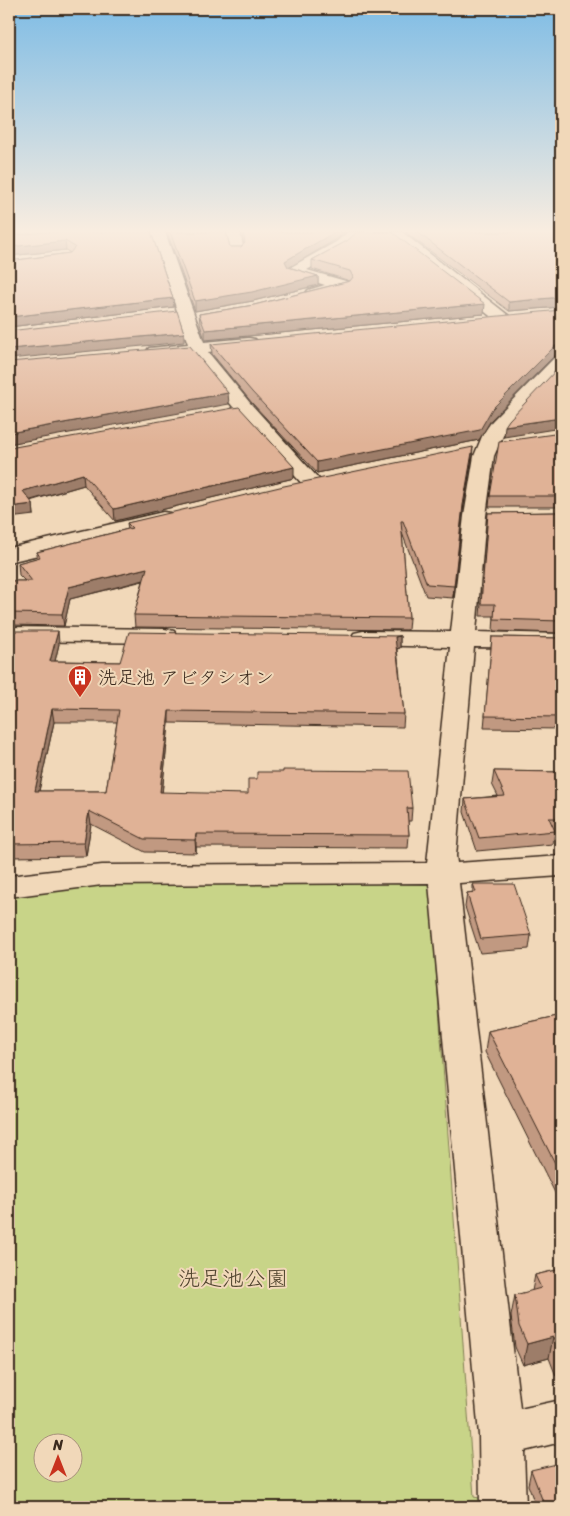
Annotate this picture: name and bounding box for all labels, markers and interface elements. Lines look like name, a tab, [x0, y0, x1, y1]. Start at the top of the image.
place label: 洗足池 アビタシオン	[98, 661, 274, 694]
building icon: 洗足池 アビタシオン	[67, 664, 93, 698]
park label: 洗足池公園	[178, 1259, 288, 1298]
text: N	[52, 1433, 63, 1458]
north arrow	[32, 1434, 82, 1484]

